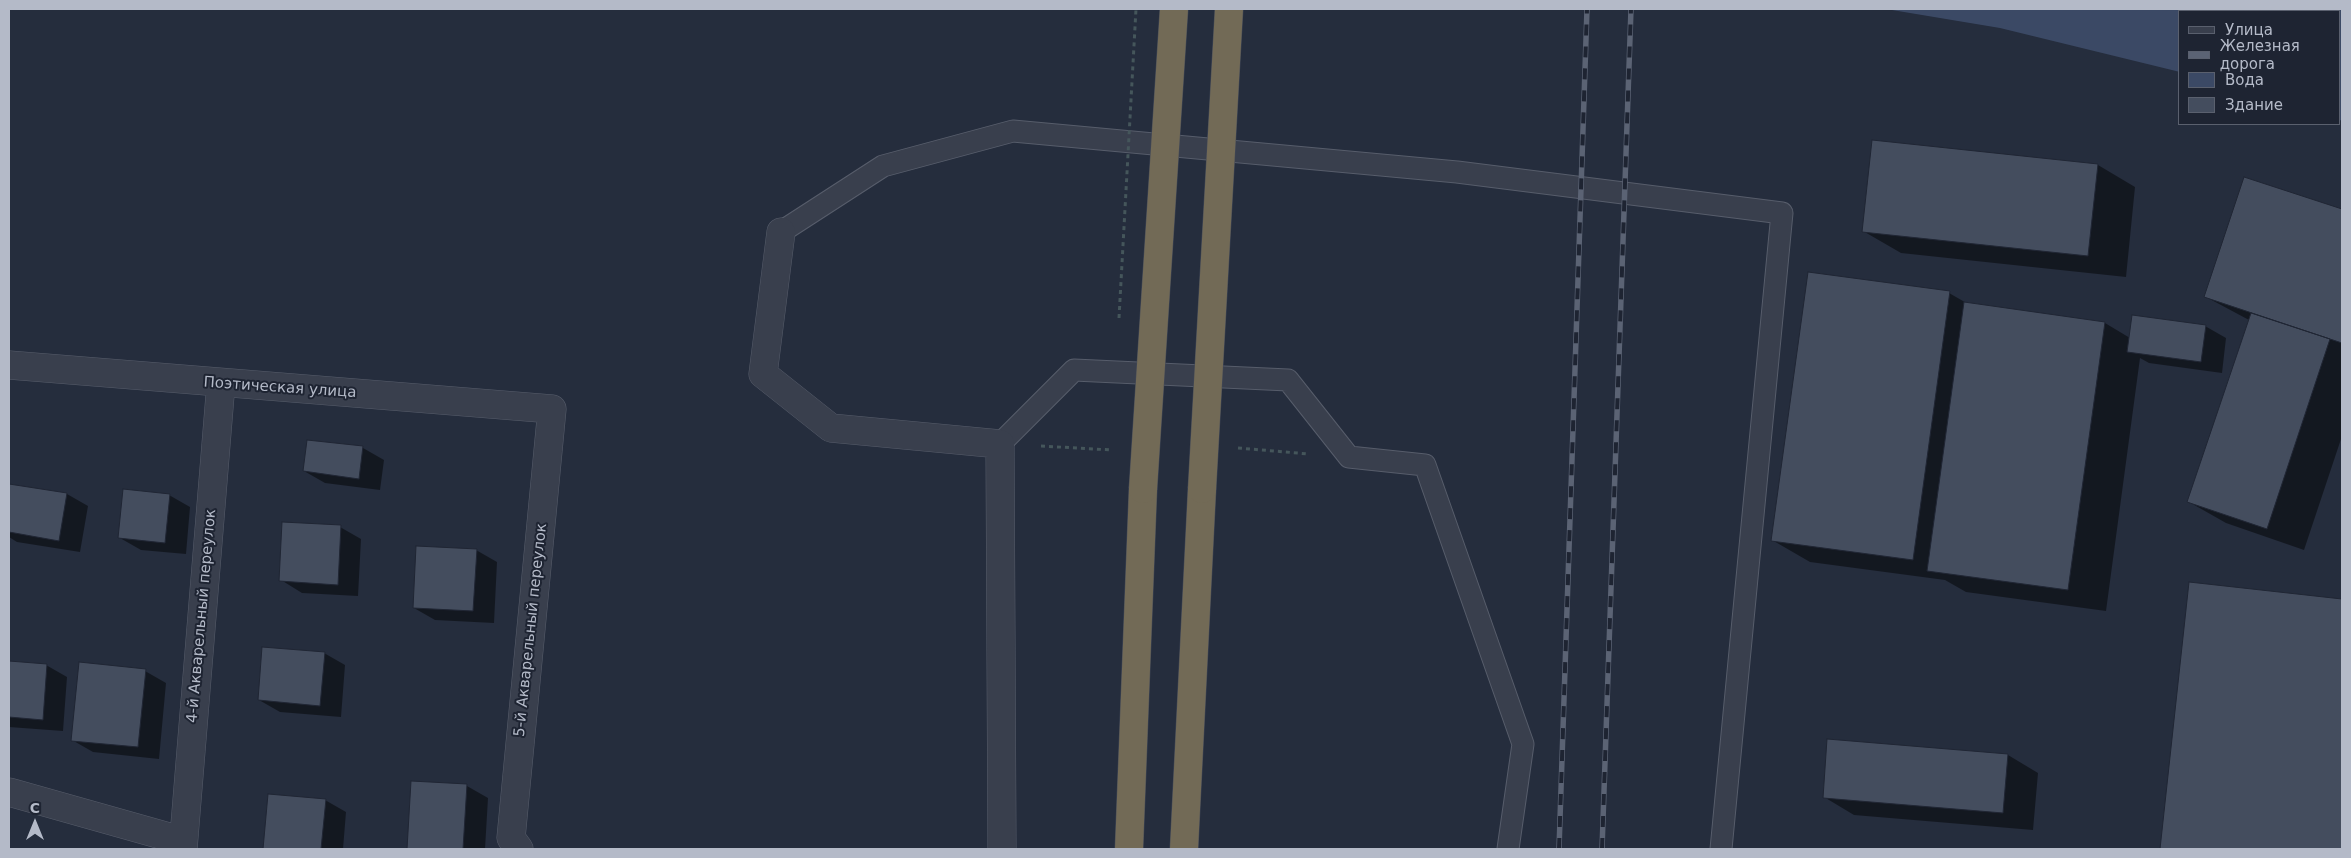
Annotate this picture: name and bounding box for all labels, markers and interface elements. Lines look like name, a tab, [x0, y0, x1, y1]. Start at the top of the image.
legend	[2178, 10, 2341, 125]
text: Улица	[2225, 21, 2273, 39]
text: Железная дорога	[2220, 37, 2300, 73]
text: Вода	[2225, 71, 2264, 89]
text: Здание	[2225, 96, 2283, 114]
street label: Поэтическая улица	[203, 374, 357, 402]
street label: 4-й Акварельный переулок	[184, 508, 220, 724]
street label: 5-й Акварельный переулок	[511, 522, 551, 738]
north arrow	[10, 798, 60, 848]
text: С	[30, 800, 40, 816]

